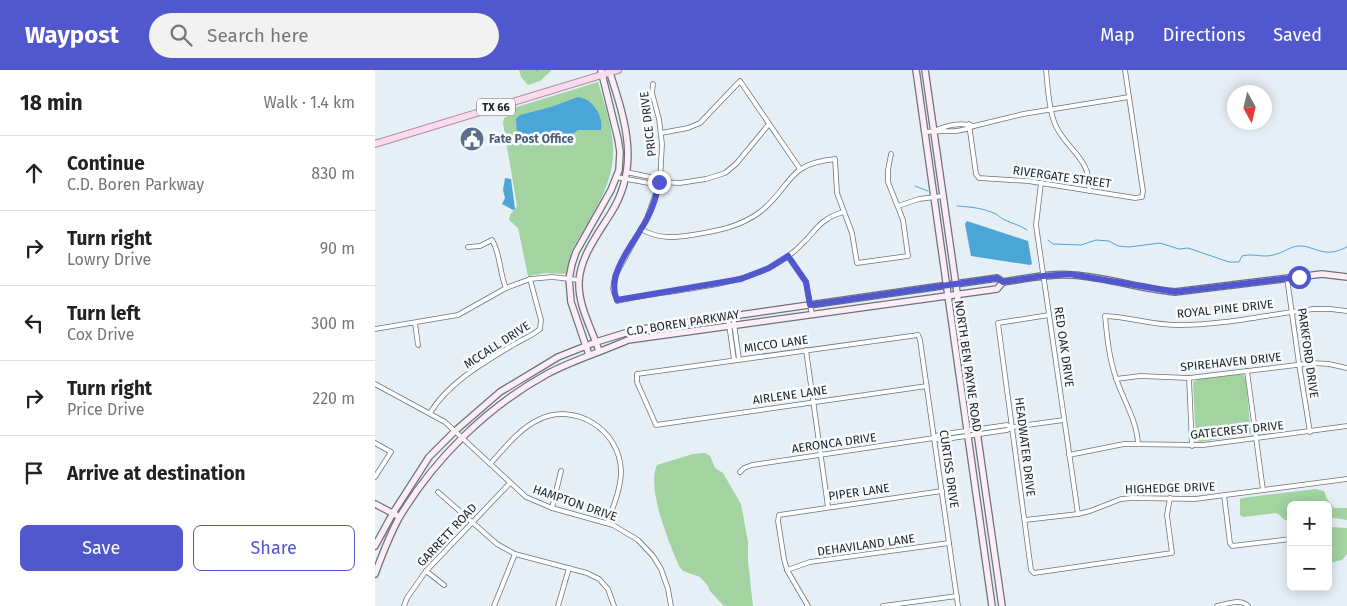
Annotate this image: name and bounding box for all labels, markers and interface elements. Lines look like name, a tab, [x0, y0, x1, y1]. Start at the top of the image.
search box	[149, 13, 499, 58]
text: Waypost	[25, 21, 119, 49]
icon: search	[167, 21, 195, 49]
text: Search here	[207, 24, 309, 47]
text: Map	[1100, 24, 1135, 46]
text: Directions	[1163, 24, 1245, 46]
text: Saved	[1273, 24, 1322, 46]
north arrow	[1227, 85, 1272, 130]
text: 18 min	[20, 90, 83, 116]
street label: PRICE DRIVE	[637, 91, 659, 157]
text: Walk · 1.4 km	[264, 93, 355, 112]
road number: TX 66	[477, 98, 515, 116]
public building icon: Fate Post Office	[459, 126, 485, 152]
place label: Fate Post Office	[489, 132, 574, 146]
text: Continue	[67, 152, 145, 175]
icon: ahead	[20, 159, 48, 187]
street label: RIVERGATE STREET	[1012, 163, 1113, 191]
text: 830 m	[311, 164, 355, 183]
route end	[648, 171, 671, 194]
text: C.D. Boren Parkway	[67, 175, 204, 194]
text: Turn right	[67, 227, 152, 250]
icon: right	[20, 234, 48, 262]
text: 90 m	[320, 239, 355, 258]
text: Lowry Drive	[67, 250, 151, 269]
route start	[1288, 266, 1311, 289]
street label: ROYAL PINE DRIVE	[1176, 297, 1274, 321]
street label: NORTH BEN PAYNE ROAD	[952, 299, 984, 433]
text: Turn left	[67, 302, 141, 325]
street label: RED OAK DRIVE	[1051, 306, 1077, 388]
street label: C.D. BOREN PARKWAY	[626, 307, 741, 339]
street label: PARKFORD DRIVE	[1295, 307, 1321, 399]
icon: left	[20, 309, 48, 337]
text: 300 m	[311, 314, 355, 333]
street label: MCCALL DRIVE	[461, 318, 533, 372]
text: Cox Drive	[67, 325, 134, 344]
street label: MICCO LANE	[743, 333, 809, 355]
street label: SPIREHAVEN DRIVE	[1180, 350, 1282, 374]
text: Turn right	[67, 377, 152, 400]
street label: AIRLENE LANE	[752, 383, 828, 407]
icon: right	[20, 384, 48, 412]
text: 220 m	[312, 389, 355, 408]
street label: HEADWATER DRIVE	[1012, 396, 1038, 498]
text: Price Drive	[67, 400, 144, 419]
street label: GATECREST DRIVE	[1190, 418, 1284, 442]
street label: CURTISS DRIVE	[937, 429, 961, 509]
street label: AERONCA DRIVE	[791, 430, 877, 456]
icon: arrive	[20, 459, 48, 487]
text: Arrive at destination	[67, 462, 246, 485]
street label: HIGHEDGE DRIVE	[1125, 479, 1215, 497]
street label: PIPER LANE	[827, 481, 891, 503]
street label: HAMPTON DRIVE	[531, 482, 619, 524]
street label: GARRETT ROAD	[414, 500, 480, 569]
map controls	[1287, 501, 1332, 591]
button: +	[1287, 501, 1332, 546]
button: Save	[20, 525, 183, 571]
button: Share	[193, 525, 355, 571]
street label: DEHAVILAND LANE	[816, 531, 916, 559]
button: −	[1287, 546, 1332, 591]

